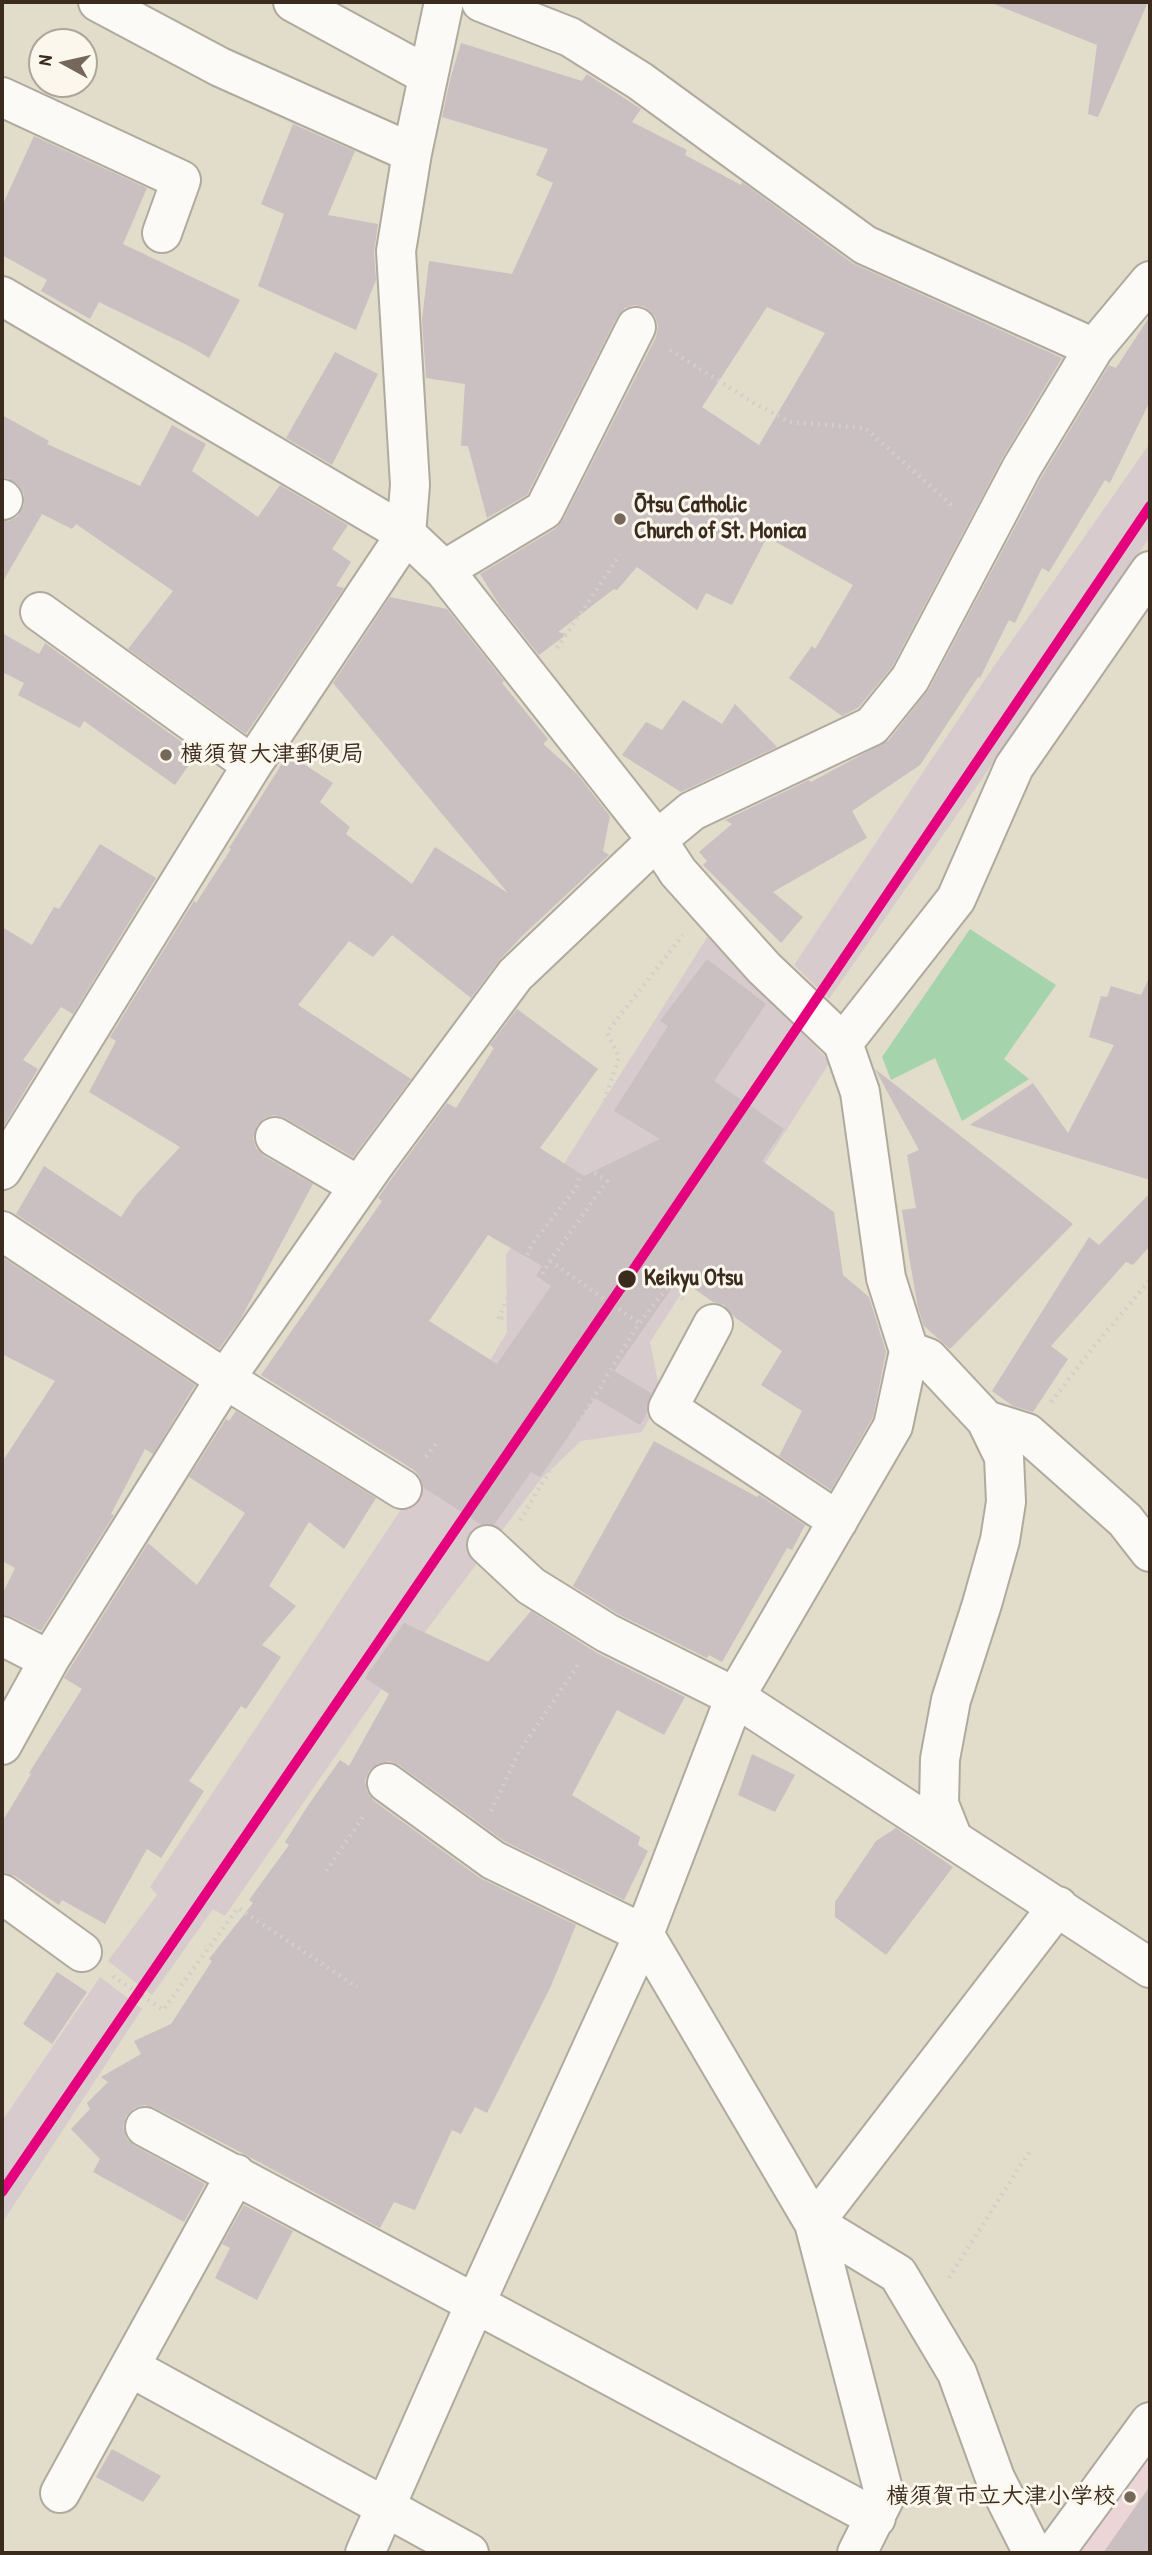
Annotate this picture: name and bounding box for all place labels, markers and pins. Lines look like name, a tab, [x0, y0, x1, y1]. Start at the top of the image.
place label: Ōtsu Catholic Church of St. Monica	[634, 492, 806, 546]
marker: Ōtsu Catholic Church of St. Monica	[612, 511, 628, 527]
place label: 横須賀大津郵便局	[180, 741, 364, 769]
marker: 横須賀大津郵便局	[158, 747, 174, 763]
place label: Keikyu Otsu	[644, 1265, 743, 1293]
marker: Keikyu Otsu	[616, 1268, 638, 1290]
place label: 横須賀市立大津小学校	[886, 2483, 1116, 2511]
marker: 横須賀市立大津小学校	[1122, 2489, 1138, 2505]

